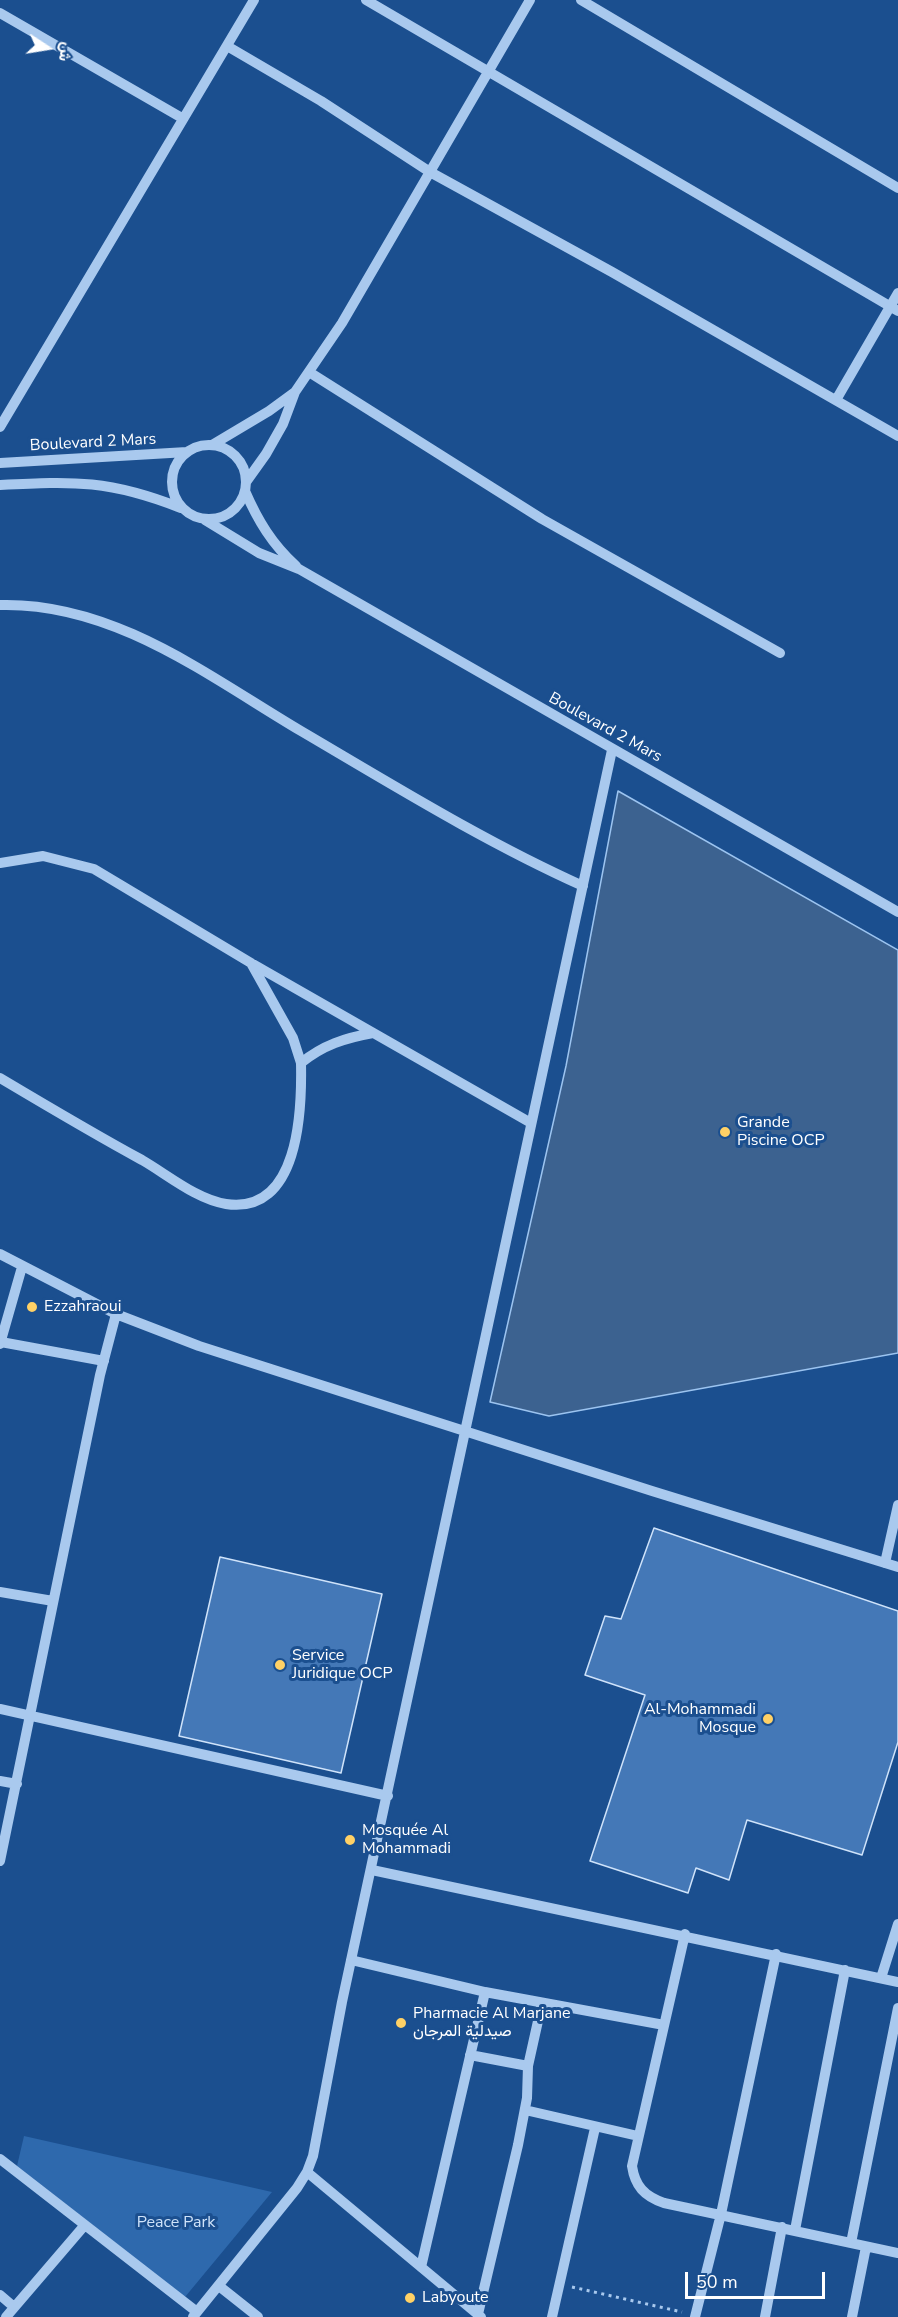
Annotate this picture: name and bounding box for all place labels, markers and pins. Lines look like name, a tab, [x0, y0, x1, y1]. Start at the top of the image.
place label: Grande Piscine OCP	[737, 1113, 825, 1151]
marker: Grande Piscine OCP	[718, 1125, 732, 1139]
place label: Ezzahraoui	[44, 1297, 121, 1317]
marker: Ezzahraoui	[25, 1300, 39, 1314]
place label: Service Juridique OCP	[292, 1646, 393, 1684]
marker: Service Juridique OCP	[273, 1658, 287, 1672]
place label: Al-Mohammadi Mosque	[644, 1700, 756, 1738]
marker: Al-Mohammadi Mosque	[761, 1712, 775, 1726]
place label: Mosquée Al Mohammadi	[362, 1821, 451, 1859]
marker: Mosquée Al Mohammadi	[343, 1833, 357, 1847]
place label: Pharmacie Al Marjane صيدلية المرجان	[413, 2004, 571, 2042]
marker: Pharmacie Al Marjane صيدلية المرجان	[394, 2016, 408, 2030]
place label: Labyoute	[422, 2288, 488, 2308]
marker: Labyoute	[403, 2291, 417, 2305]

